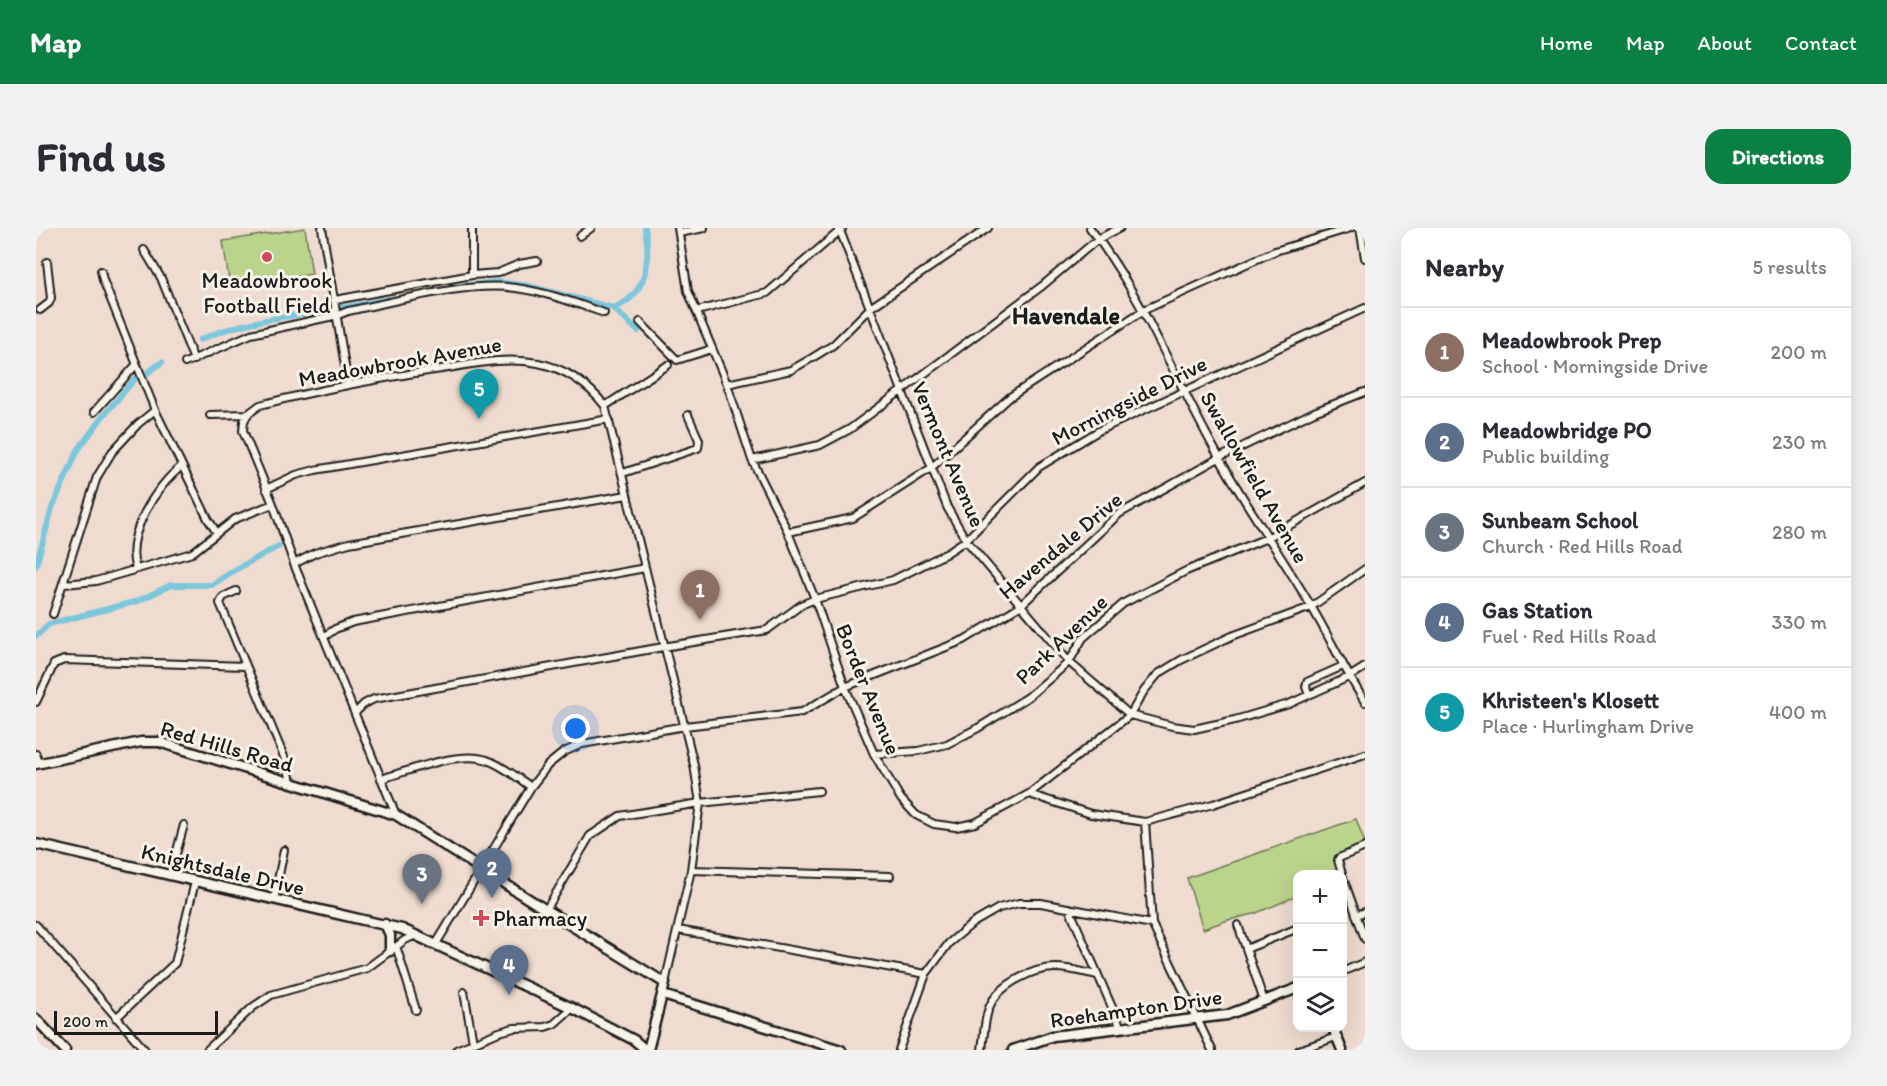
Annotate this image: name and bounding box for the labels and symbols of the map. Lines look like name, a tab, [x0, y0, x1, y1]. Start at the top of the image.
marker: Meadowbrook Football Field	[260, 250, 274, 264]
place label: Meadowbrook Football Field	[202, 267, 332, 319]
district label: Havendale	[1012, 301, 1120, 330]
street label: Meadowbrook Avenue	[296, 330, 504, 393]
street label: Morningside Drive	[1047, 350, 1212, 451]
pin: 5	[460, 370, 498, 419]
street label: Vermont Avenue	[906, 377, 991, 531]
street label: Swallowfield Avenue	[1194, 387, 1315, 568]
street label: Havendale Drive	[993, 486, 1128, 605]
pin: 1	[680, 570, 720, 620]
street label: Park Avenue	[1009, 589, 1113, 690]
street label: Border Avenue	[830, 620, 907, 759]
your location	[561, 714, 590, 743]
street label: Red Hills Road	[157, 715, 297, 778]
street label: Knightsdale Drive	[139, 838, 307, 901]
pin: 2	[472, 848, 512, 898]
pin: 3	[402, 854, 442, 904]
place label: Pharmacy	[493, 905, 588, 932]
marker: Pharmacy	[474, 911, 488, 925]
pin: 4	[490, 946, 528, 995]
street label: Roehampton Drive	[1048, 983, 1224, 1034]
scale bar	[54, 1008, 218, 1036]

